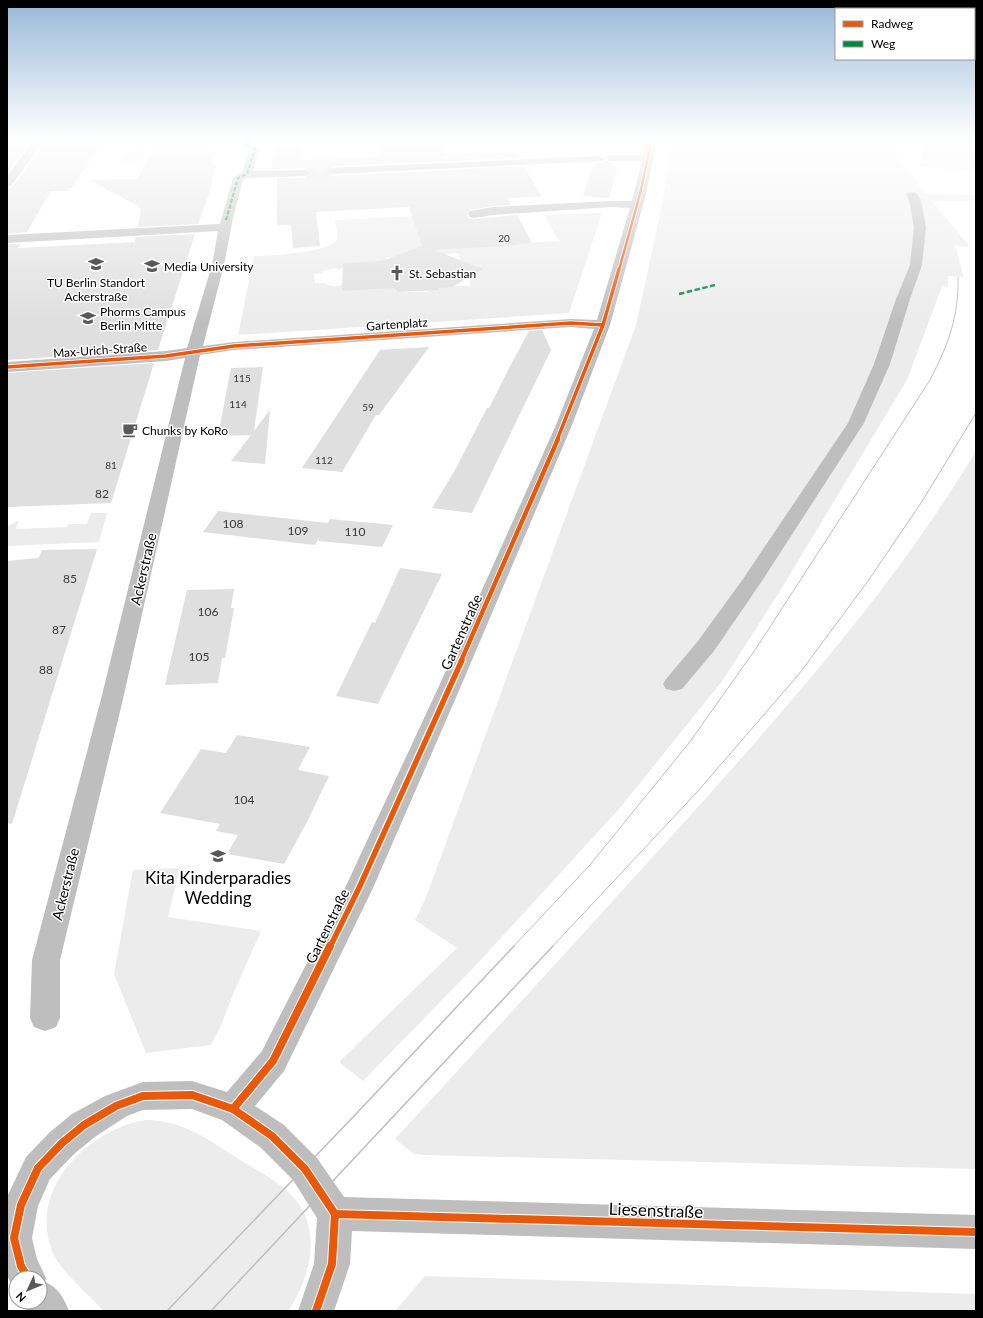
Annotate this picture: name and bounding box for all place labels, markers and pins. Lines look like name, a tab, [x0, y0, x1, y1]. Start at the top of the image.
school or university icon: TU Berlin Standort Ackerstraße	[87, 255, 105, 273]
school or university icon: Media University	[143, 257, 161, 275]
place label: Media University	[164, 259, 254, 274]
church icon: St. Sebastian	[388, 264, 406, 282]
place label: St. Sebastian	[409, 266, 476, 281]
place label: TU Berlin Standort Ackerstraße	[47, 275, 146, 304]
place label: Phorms Campus Berlin Mitte	[100, 304, 186, 333]
school or university icon: Phorms Campus Berlin Mitte	[79, 309, 97, 327]
cafe icon: Chunks by KoRo	[121, 421, 139, 439]
place label: Chunks by KoRo	[142, 423, 228, 438]
school or university icon: Kita Kinderparadies Wedding	[209, 847, 227, 865]
place label: Kita Kinderparadies Wedding	[145, 867, 291, 908]

